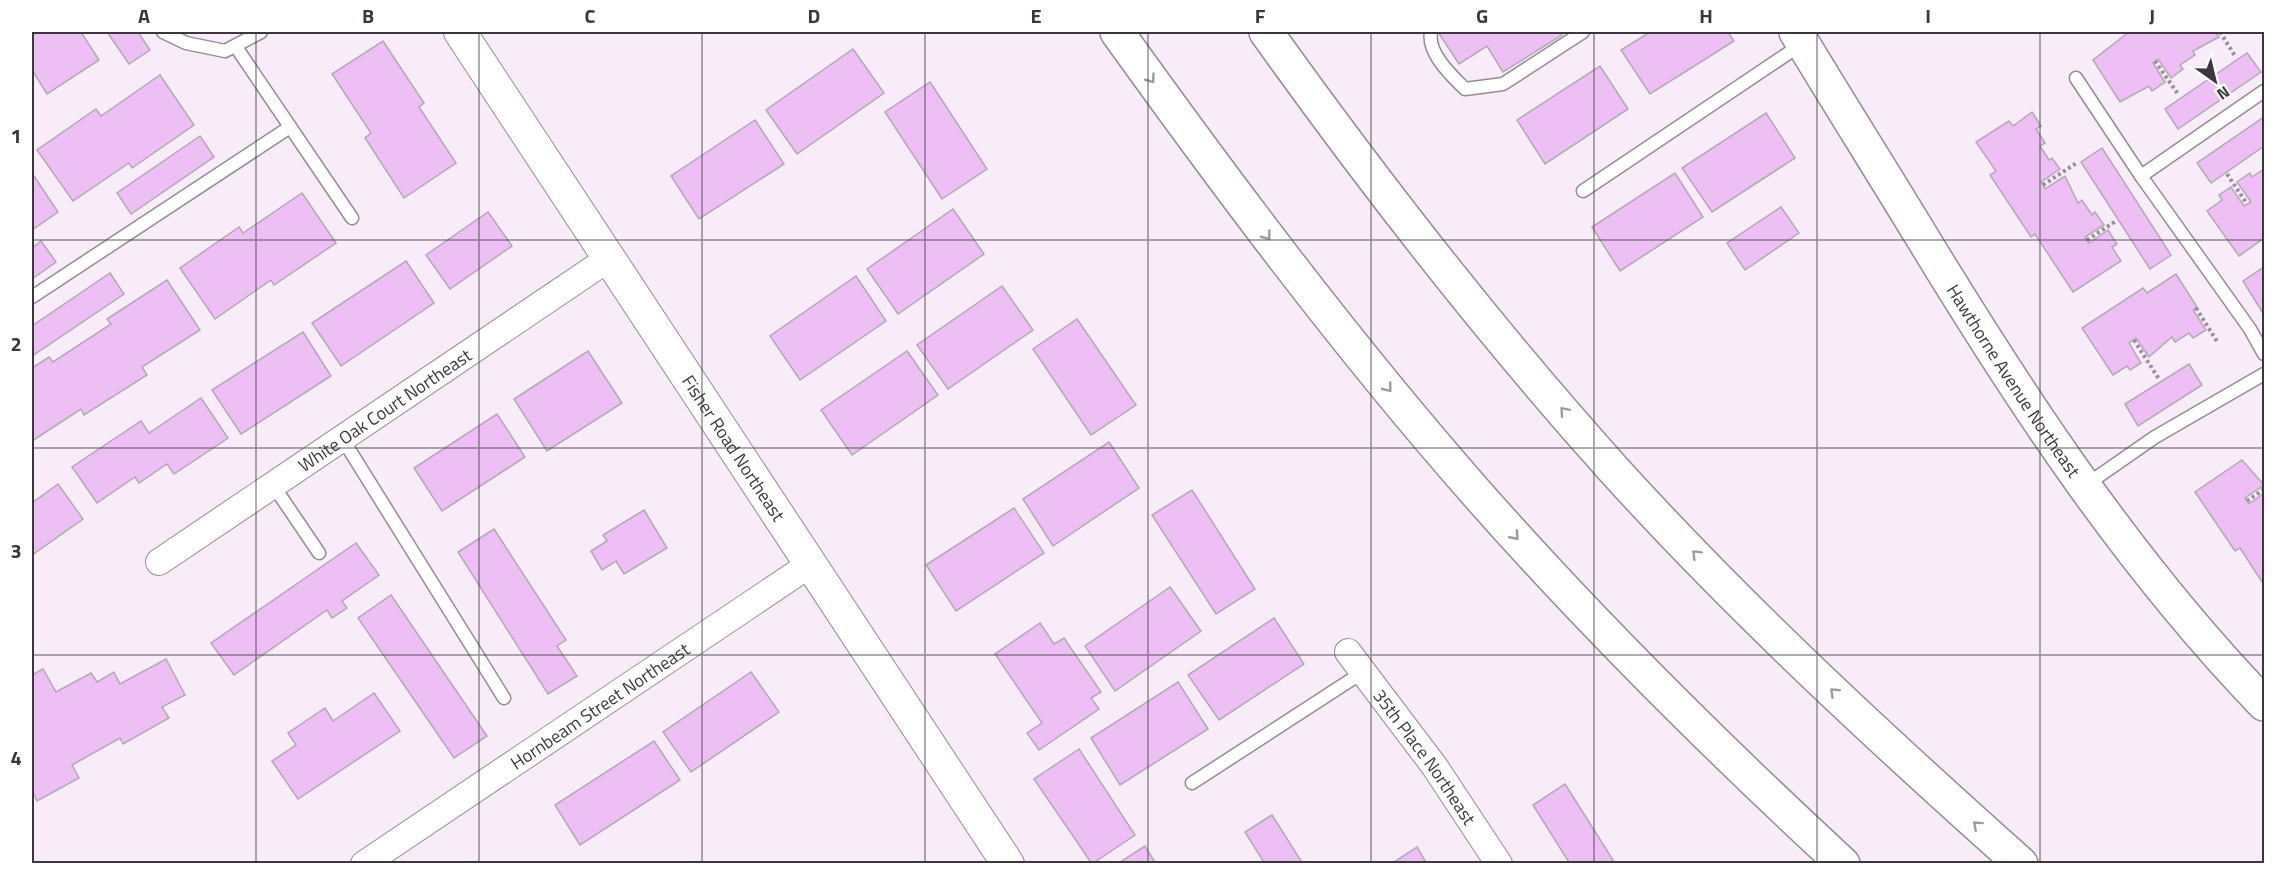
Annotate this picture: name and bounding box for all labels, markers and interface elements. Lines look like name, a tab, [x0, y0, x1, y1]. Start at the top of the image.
text: A	[138, 0, 150, 31]
text: B	[362, 0, 374, 31]
text: C	[585, 0, 596, 31]
text: D	[808, 0, 820, 31]
text: E	[1030, 0, 1042, 31]
text: F	[1255, 0, 1266, 31]
text: G	[1476, 0, 1488, 31]
text: H	[1699, 0, 1713, 31]
text: I	[1925, 0, 1931, 31]
text: J	[2149, 0, 2155, 31]
north arrow	[2185, 51, 2245, 111]
one-way arrow	[1144, 73, 1155, 84]
text: N	[2212, 80, 2235, 106]
text: 1	[10, 120, 22, 151]
one-way arrow	[1260, 229, 1271, 240]
street label: Hawthorne Avenue Northeast	[1940, 279, 2088, 483]
text: 2	[10, 328, 22, 359]
street label: White Oak Court Northeast	[292, 341, 477, 478]
street label: Fisher Road Northeast	[676, 369, 792, 527]
one-way arrow	[1381, 382, 1392, 393]
one-way arrow	[1560, 407, 1571, 418]
one-way arrow	[1508, 530, 1519, 540]
text: 3	[10, 535, 22, 566]
one-way arrow	[1692, 551, 1703, 562]
street label: Hornbeam Street Northeast	[505, 635, 695, 776]
street label: 35th Place Northeast	[1367, 683, 1483, 831]
one-way arrow	[1831, 688, 1841, 699]
text: 4	[10, 742, 22, 773]
one-way arrow	[1973, 821, 1984, 832]

